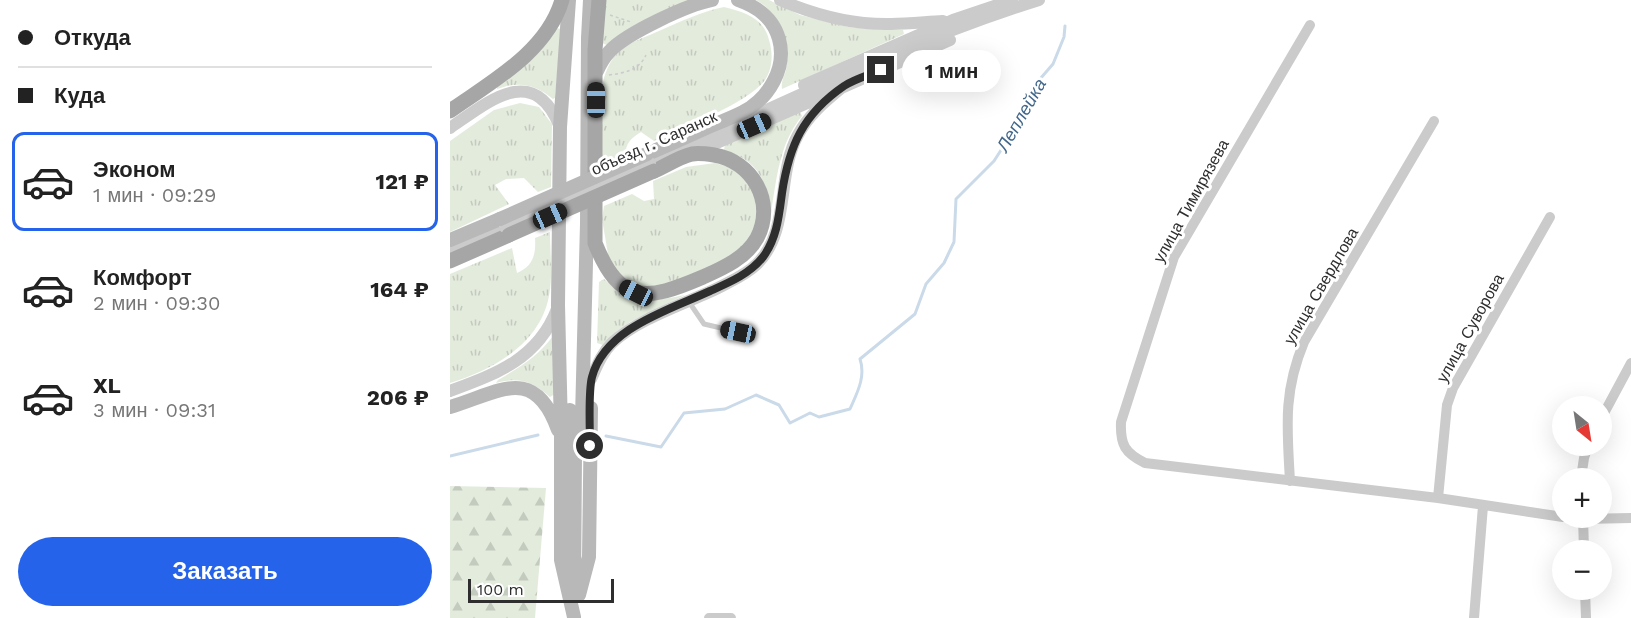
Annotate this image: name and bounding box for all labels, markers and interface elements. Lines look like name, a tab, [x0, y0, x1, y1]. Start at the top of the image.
text: Откуда	[54, 25, 131, 50]
callout: 1 мин	[902, 49, 1001, 91]
route end	[867, 56, 894, 83]
text: 1 мин	[925, 59, 978, 83]
water label: Леплейка	[991, 75, 1050, 156]
car	[587, 82, 605, 118]
text: Куда	[54, 83, 105, 108]
street label: объезд г. Саранск	[588, 106, 721, 179]
car	[734, 110, 774, 142]
street label: улица Тимирязева	[1149, 136, 1233, 266]
icon: car	[21, 155, 75, 209]
text: Эконом	[93, 157, 176, 182]
text: 121 ₽	[375, 169, 429, 194]
text: 1 мин · 09:29	[93, 183, 216, 207]
car	[530, 200, 570, 232]
street label: улица Свердлова	[1280, 224, 1362, 348]
icon: car	[21, 263, 75, 317]
text: Комфорт	[93, 265, 192, 290]
street label: улица Суворова	[1432, 270, 1508, 386]
text: 164 ₽	[370, 277, 429, 302]
car	[616, 277, 656, 309]
text: 2 мин · 09:30	[93, 291, 220, 315]
car	[719, 319, 757, 345]
icon: car	[21, 371, 75, 425]
text: XL	[93, 373, 121, 398]
text: 206 ₽	[367, 385, 429, 410]
north arrow	[1552, 396, 1612, 456]
map controls	[1552, 396, 1612, 600]
text: 3 мин · 09:31	[93, 398, 216, 422]
route start	[576, 432, 603, 459]
button: +	[1552, 468, 1612, 528]
button: Заказать	[18, 537, 432, 606]
button: −	[1552, 540, 1612, 600]
scale bar	[468, 576, 614, 604]
text: 100 m	[477, 580, 524, 599]

